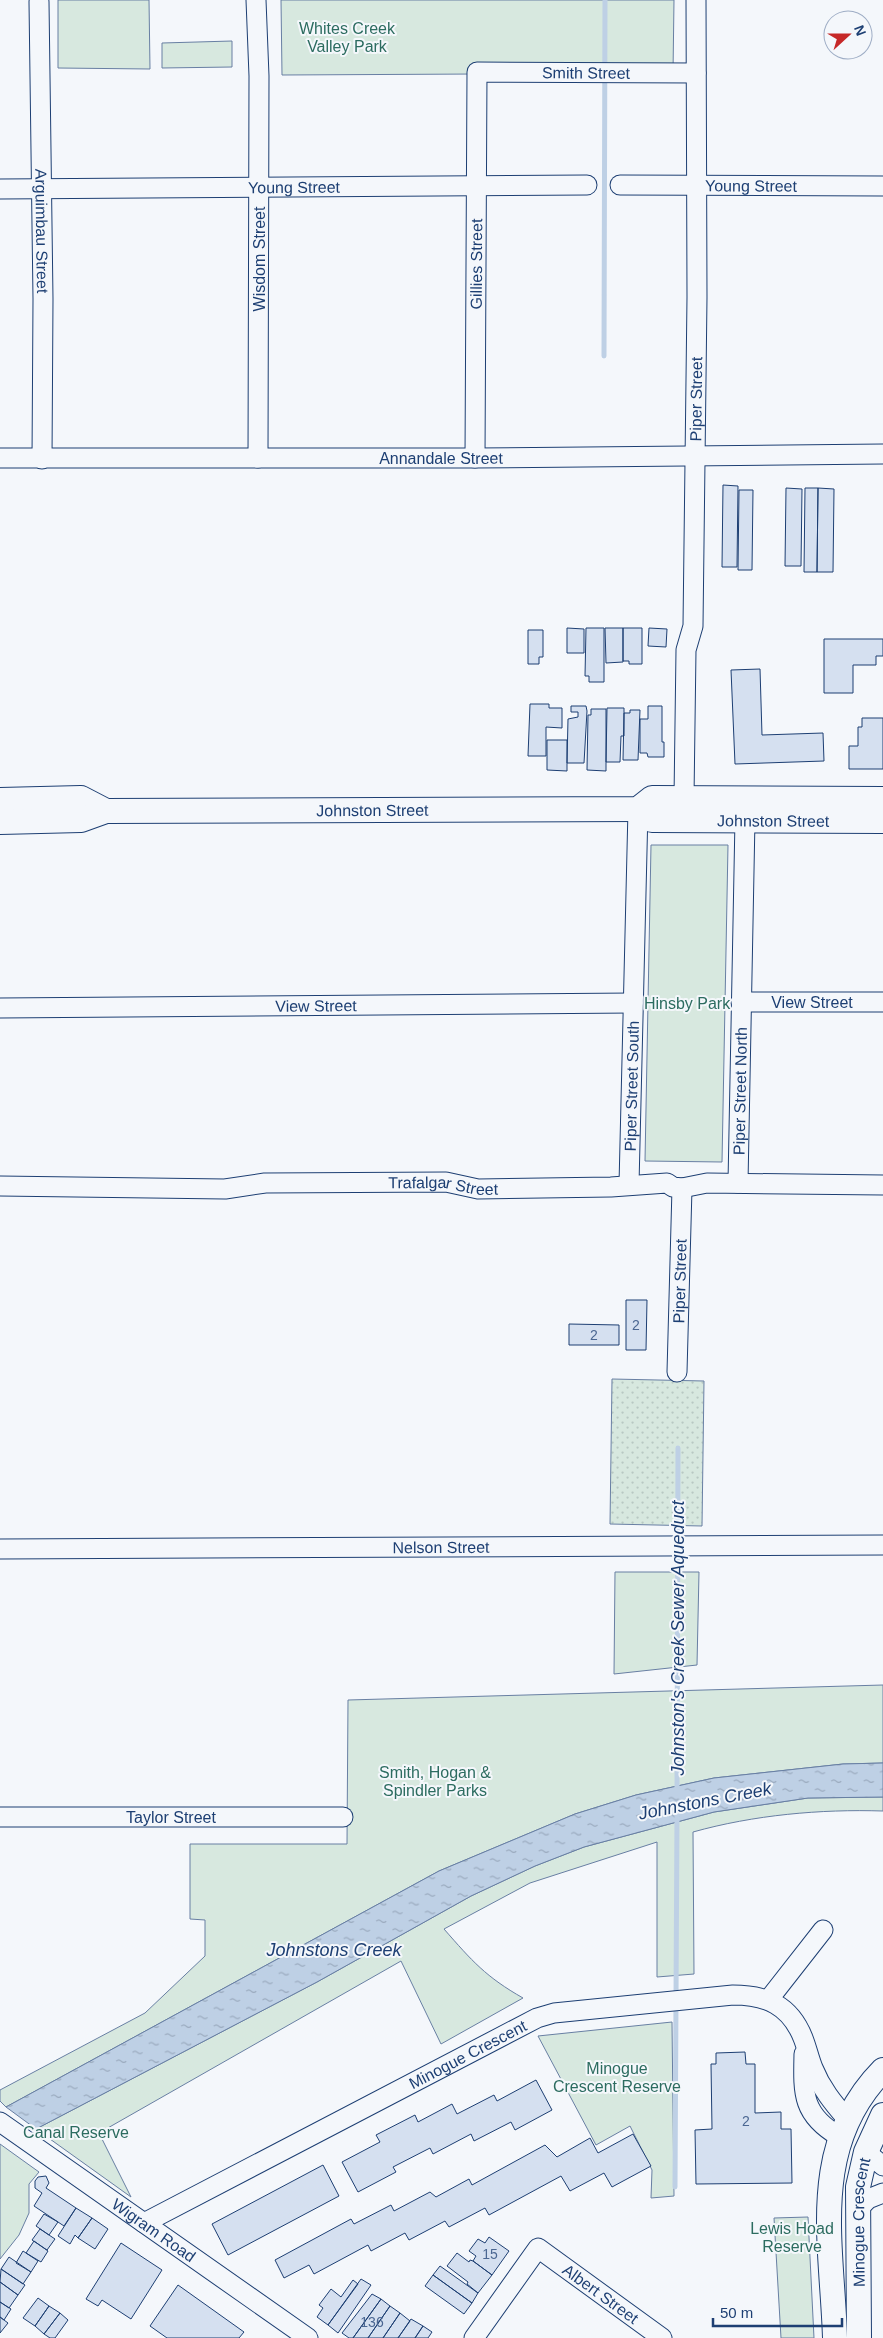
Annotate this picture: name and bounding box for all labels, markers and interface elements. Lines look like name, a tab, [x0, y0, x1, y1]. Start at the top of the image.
north arrow	[823, 10, 873, 60]
park label: Whites Creek Valley Park	[299, 20, 396, 55]
text: N	[851, 23, 869, 38]
street label: Smith Street	[542, 64, 631, 82]
street label: Arguimbau Street	[32, 169, 51, 294]
street label: Young Street	[705, 177, 798, 195]
street label: Young Street	[248, 179, 341, 196]
street label: Wisdom Street	[251, 206, 268, 311]
street label: Gillies Street	[468, 218, 485, 309]
street label: Piper Street	[687, 356, 705, 441]
street label: Annandale Street	[379, 450, 504, 467]
street label: Johnston Street	[316, 802, 429, 819]
street label: Johnston Street	[717, 812, 830, 830]
street label: View Street	[771, 994, 853, 1011]
park label: Hinsby Park	[644, 995, 731, 1012]
street label: View Street	[275, 997, 357, 1015]
street label: Piper Street South	[622, 1020, 642, 1152]
street label: Piper Street North	[731, 1027, 750, 1155]
street label: Trafalgar Street	[388, 1174, 499, 1198]
street label: Piper Street	[670, 1238, 690, 1324]
house number: 2	[632, 1317, 640, 1333]
house number: 2	[590, 1327, 598, 1343]
water label: Johnston's Creek Sewer Aqueduct	[668, 1500, 688, 1776]
street label: Nelson Street	[392, 1539, 490, 1556]
park label: Smith, Hogan & Spindler Parks	[379, 1764, 491, 1799]
water label: Johnstons Creek	[636, 1778, 774, 1824]
street label: Taylor Street	[126, 1809, 216, 1826]
water label: Johnstons Creek	[265, 1940, 403, 1960]
street label: Minogue Crescent	[406, 2017, 530, 2092]
park label: Minogue Crescent Reserve	[553, 2060, 681, 2095]
house number: 2	[742, 2113, 750, 2129]
park label: Canal Reserve	[23, 2124, 129, 2141]
street label: Minogue Crescent	[850, 2155, 874, 2287]
street label: Wigram Road	[109, 2195, 199, 2265]
park label: Lewis Hoad Reserve	[750, 2220, 834, 2255]
house number: 15	[482, 2246, 498, 2262]
street label: Albert Street	[559, 2261, 642, 2327]
scale bar	[713, 2296, 842, 2328]
text: 50 m	[720, 2304, 753, 2321]
house number: 136	[360, 2314, 384, 2330]

